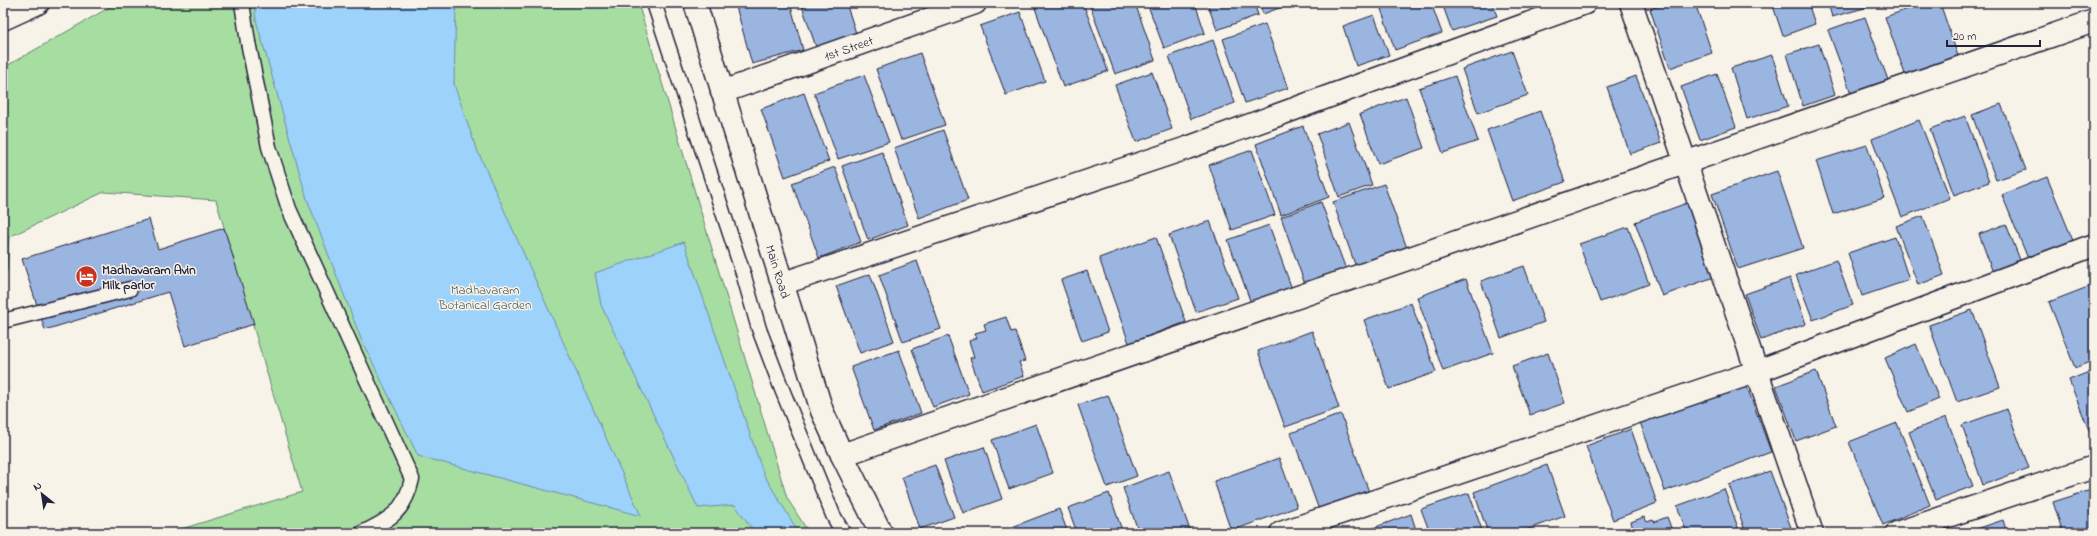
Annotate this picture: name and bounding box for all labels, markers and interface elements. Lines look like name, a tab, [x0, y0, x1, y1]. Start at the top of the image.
scale bar	[1947, 22, 2040, 48]
text: 20 m	[1953, 28, 1976, 46]
street label: 1st Street	[822, 31, 877, 66]
street label: Main Road	[760, 243, 795, 302]
place label: Madhavaram Avin Milk parlor	[102, 261, 196, 295]
hotel icon: Madhavaram Avin Milk parlor	[74, 263, 100, 289]
park label: Madhavaram Botanical Garden	[438, 281, 531, 315]
north arrow	[22, 474, 62, 514]
text: N	[30, 477, 45, 495]

